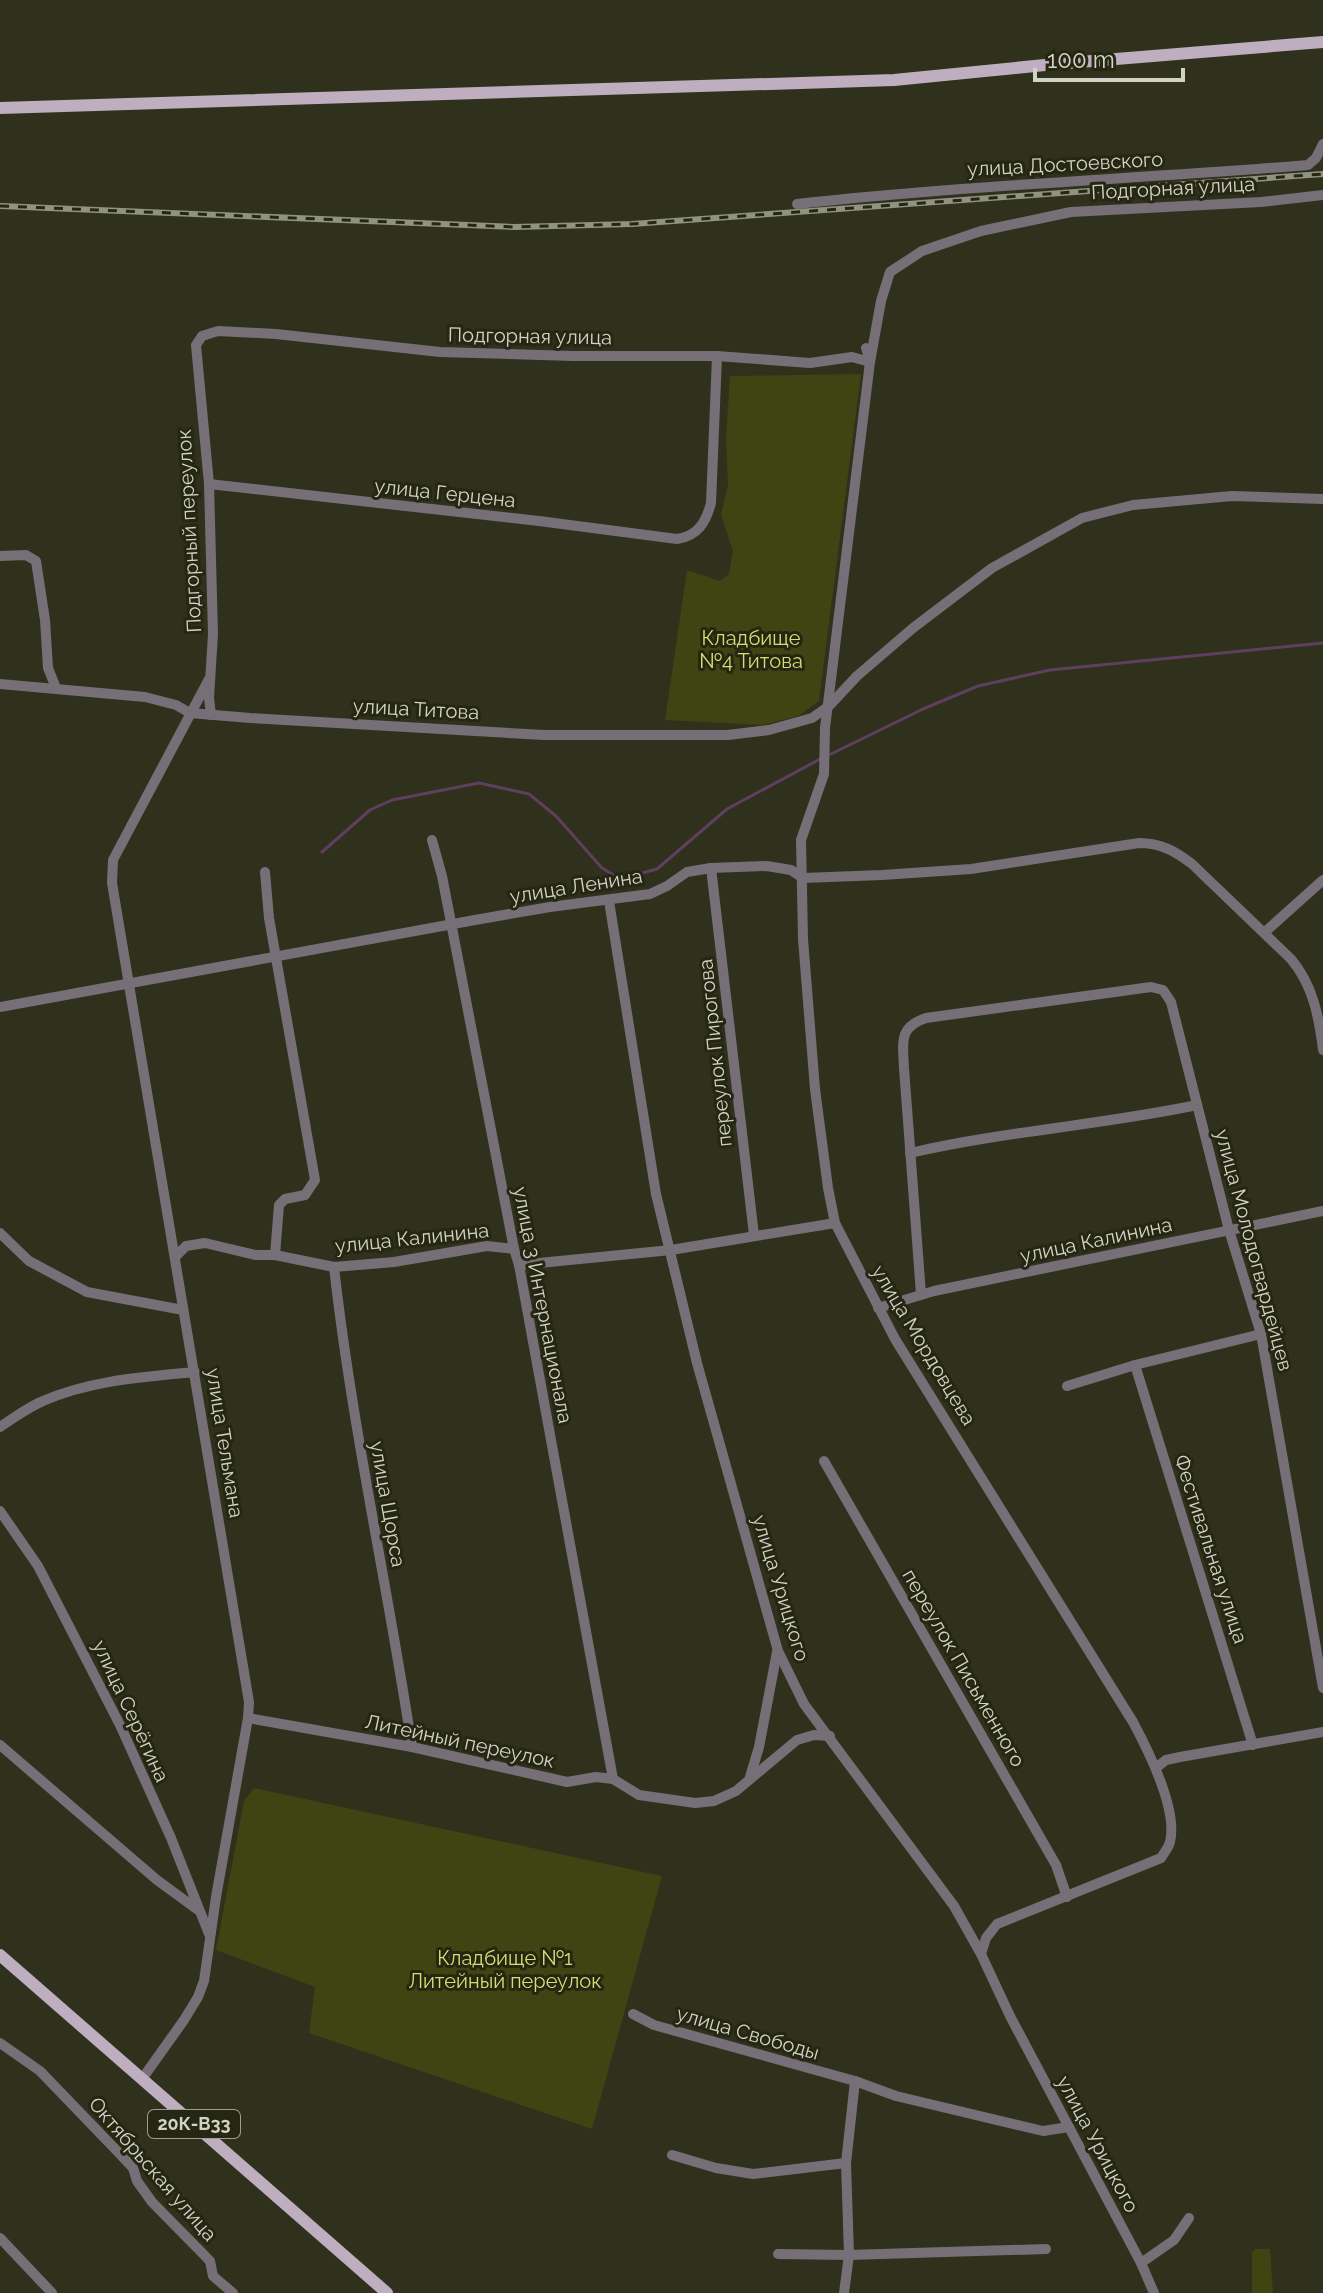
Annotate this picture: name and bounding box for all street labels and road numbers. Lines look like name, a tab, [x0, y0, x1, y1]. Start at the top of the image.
street label: улица Достоевского	[966, 147, 1164, 181]
street label: Подгорная улица	[1090, 172, 1256, 204]
street label: Подгорная улица	[448, 323, 612, 349]
street label: Подгорный переулок	[172, 429, 206, 633]
street label: улица Герцена	[373, 474, 517, 512]
street label: улица Титова	[352, 694, 480, 724]
street label: улица Ленина	[508, 864, 644, 908]
street label: переулок Пирогова	[693, 958, 737, 1148]
street label: улица Молодогвардейцев	[1210, 1127, 1298, 1373]
street label: улица 3 Интернационала	[508, 1185, 578, 1425]
street label: улица Калинина	[1018, 1212, 1174, 1268]
street label: улица Калинина	[334, 1218, 490, 1258]
street label: улица Мордовцева	[867, 1261, 981, 1429]
street label: улица Тельмана	[201, 1366, 249, 1520]
street label: улица Щорса	[365, 1439, 411, 1569]
street label: Фестивальная улица	[1169, 1452, 1253, 1646]
street label: улица Урицкого	[747, 1512, 815, 1664]
street label: переулок Письменного	[898, 1565, 1031, 1771]
street label: улица Серёгина	[88, 1636, 174, 1786]
street label: Литейный переулок	[363, 1709, 557, 1773]
street label: улица Свободы	[674, 2001, 822, 2065]
street label: улица Урицкого	[1052, 2071, 1144, 2217]
street label: Октябрьская улица	[84, 2092, 222, 2246]
road number: 20К-В33	[148, 2110, 240, 2138]

